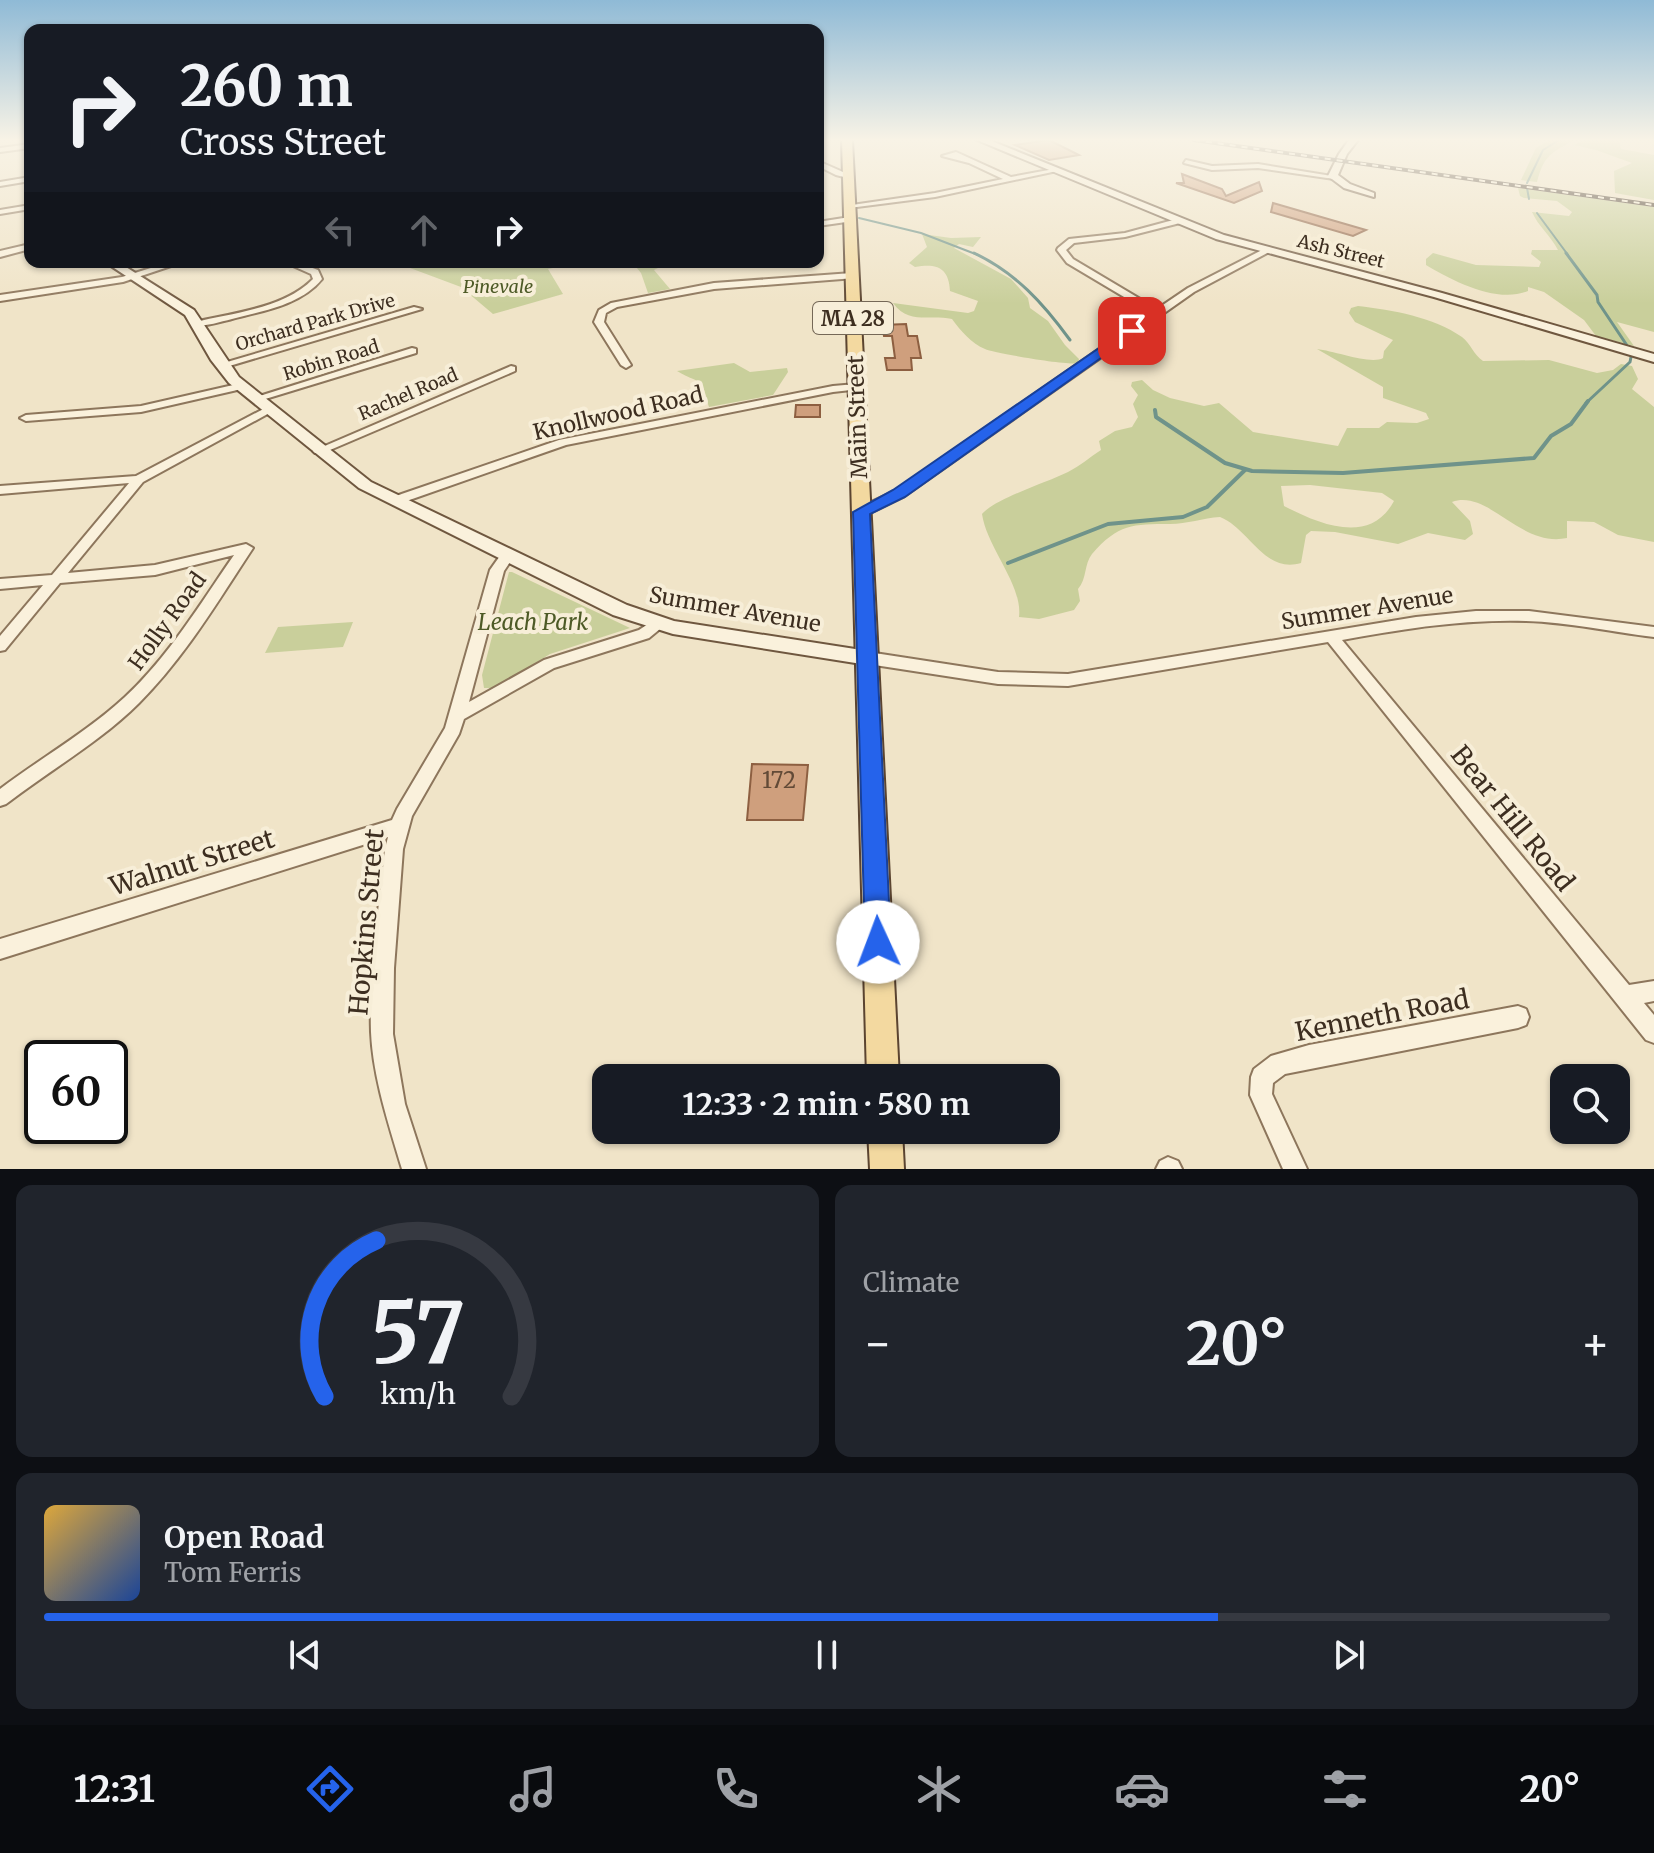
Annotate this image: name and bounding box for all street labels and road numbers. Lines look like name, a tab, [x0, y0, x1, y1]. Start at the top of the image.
street label: Ash Street	[1294, 229, 1387, 273]
street label: Orchard Park Drive	[233, 288, 397, 356]
road number: MA 28	[813, 302, 893, 334]
street label: Robin Road	[280, 334, 382, 386]
street label: Main Street	[841, 354, 873, 479]
street label: Rachel Road	[355, 363, 461, 425]
street label: Knollwood Road	[530, 380, 706, 446]
street label: Holly Road	[122, 566, 212, 676]
street label: Summer Avenue	[647, 580, 823, 638]
street label: Summer Avenue	[1279, 581, 1455, 635]
street label: Bear Hill Road	[1444, 738, 1582, 898]
street label: Walnut Street	[105, 821, 278, 903]
street label: Hopkins Street	[341, 827, 391, 1017]
street label: Kenneth Road	[1292, 982, 1472, 1048]

